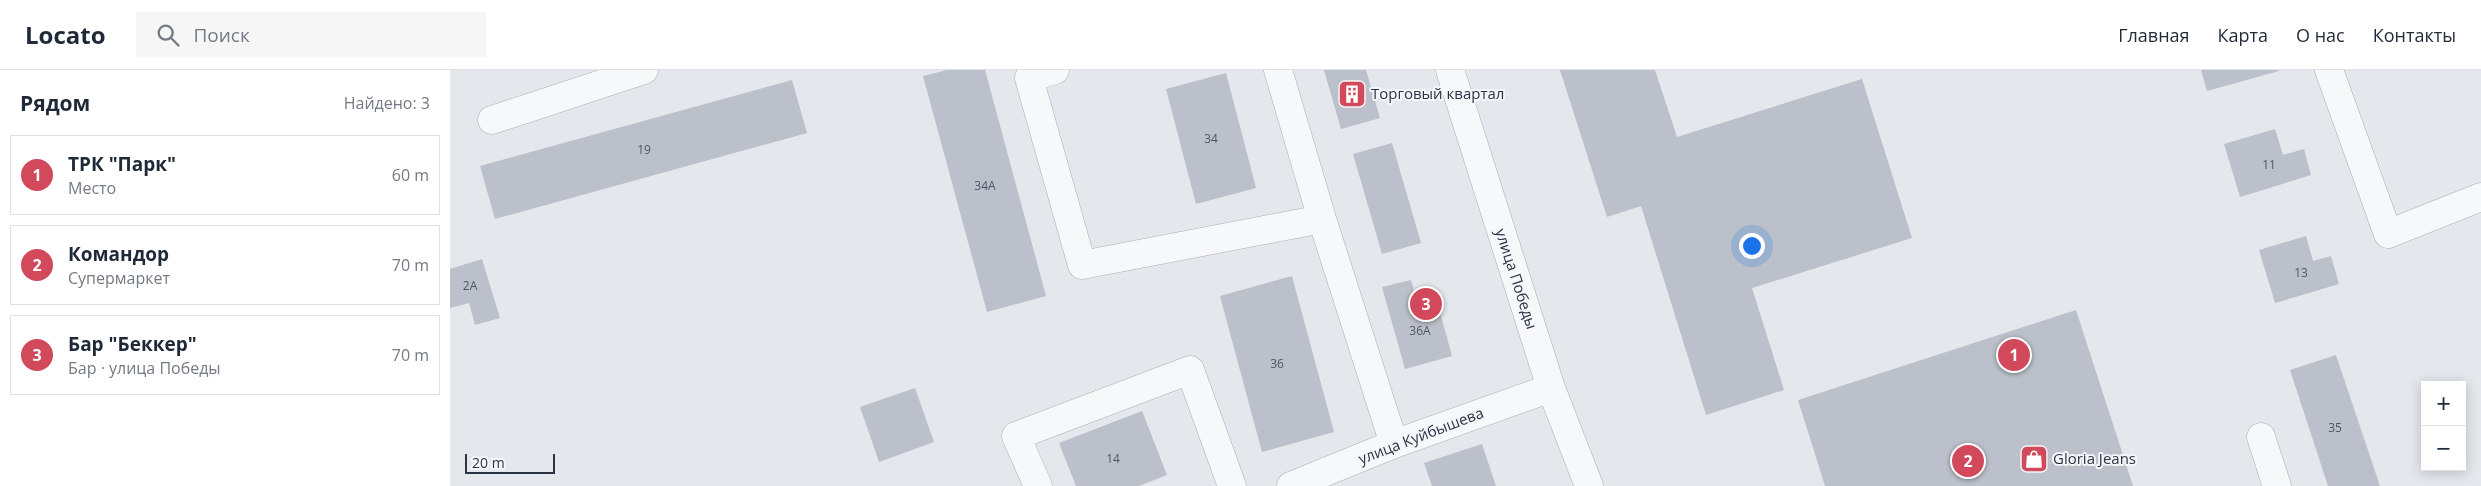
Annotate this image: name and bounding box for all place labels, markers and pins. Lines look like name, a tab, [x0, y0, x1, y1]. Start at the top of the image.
building icon: Торговый квартал	[1337, 79, 1367, 109]
place label: Торговый квартал	[1371, 83, 1504, 103]
pin: 3	[1410, 285, 1442, 323]
pin: 1	[1998, 336, 2030, 374]
pin: 2	[1952, 442, 1984, 480]
shop icon: Gloria Jeans	[2019, 444, 2049, 474]
place label: Gloria Jeans	[2053, 448, 2136, 468]

